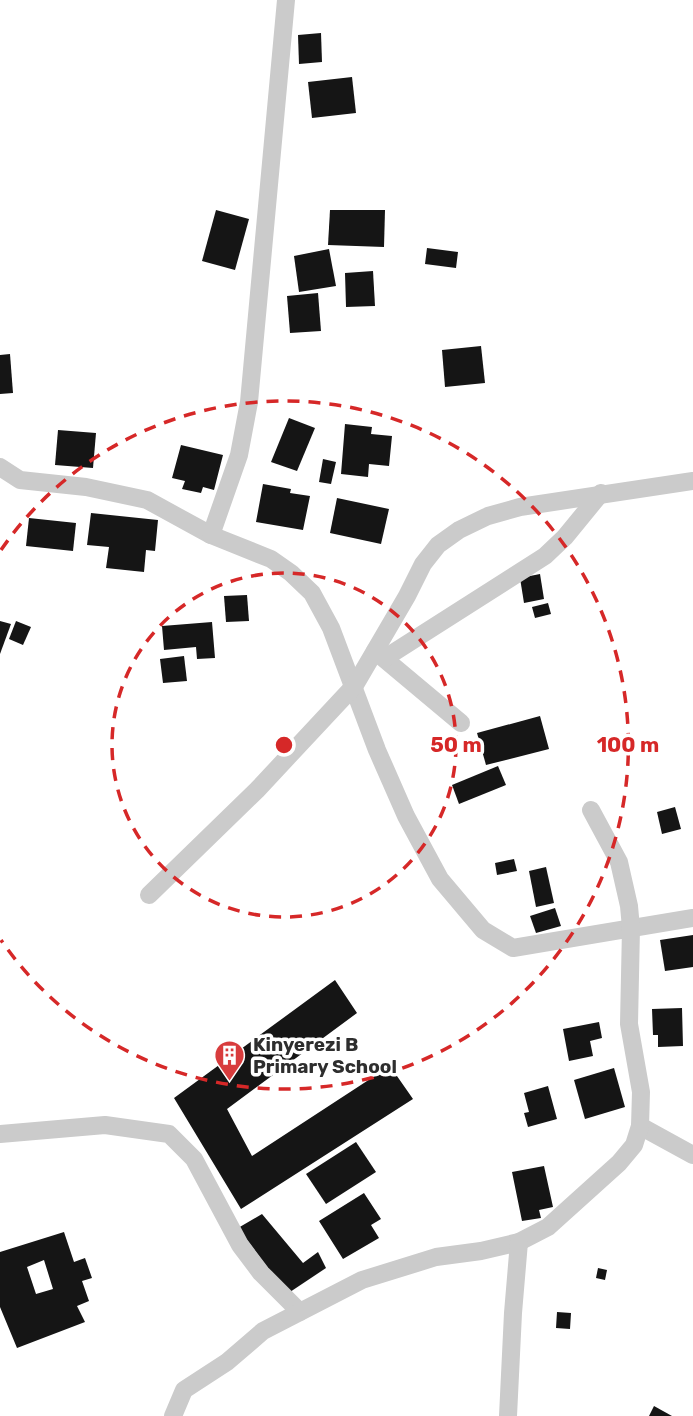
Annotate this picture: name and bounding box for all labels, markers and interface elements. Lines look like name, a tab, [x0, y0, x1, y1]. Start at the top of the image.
text: 50 m	[430, 732, 482, 757]
text: 100 m	[597, 732, 659, 757]
centre of rings	[272, 733, 296, 757]
place label: Kinyerezi B Primary School	[253, 1033, 397, 1078]
building icon: Kinyerezi B Primary School	[213, 1038, 247, 1082]

